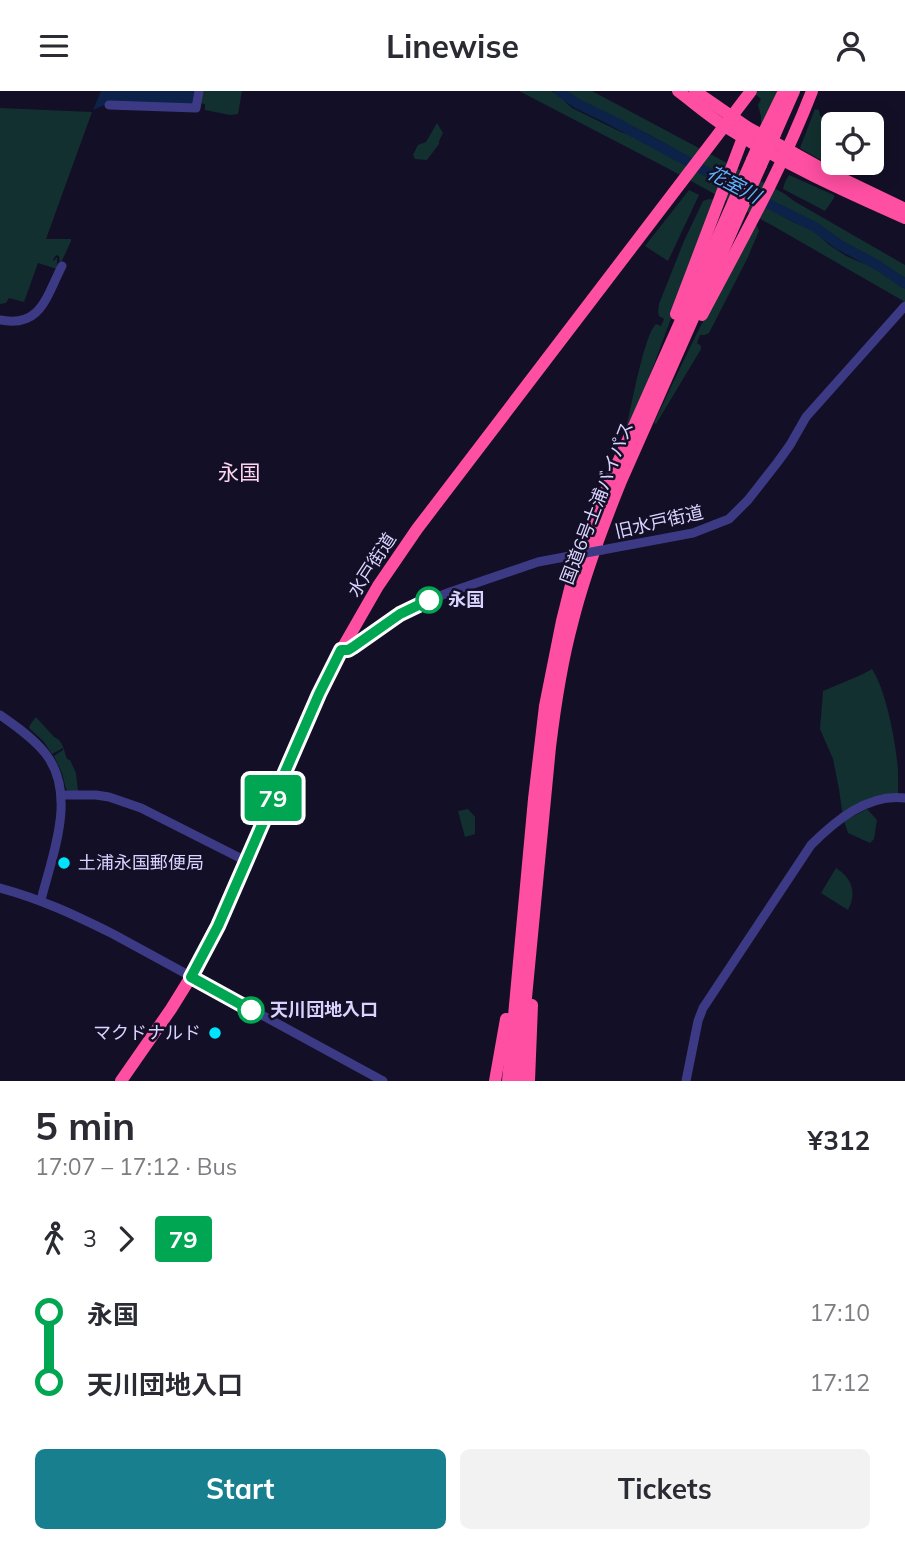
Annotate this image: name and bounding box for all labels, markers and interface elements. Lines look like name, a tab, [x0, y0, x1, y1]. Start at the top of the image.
text: Linewise	[386, 26, 519, 66]
icon: menu	[35, 27, 73, 65]
icon: person	[832, 27, 870, 65]
map controls	[821, 112, 884, 175]
button: locate	[821, 112, 884, 175]
water label: 花室川	[703, 160, 767, 209]
street label: 国道6号土浦バイパス	[555, 418, 638, 587]
district label: 永国	[218, 459, 260, 485]
street label: 旧水戸街道	[612, 500, 705, 543]
street label: 水戸街道	[342, 528, 401, 601]
marker: 永国	[416, 587, 442, 613]
place label: 永国	[448, 588, 484, 611]
line badge: 79	[242, 775, 304, 821]
text: 79	[259, 783, 287, 813]
place label: 土浦永国郵便局	[78, 851, 204, 874]
marker: 土浦永国郵便局	[56, 855, 72, 871]
marker: 天川団地入口	[238, 997, 264, 1023]
place label: 天川団地入口	[270, 998, 378, 1021]
place label: マクドナルド	[93, 1021, 201, 1044]
marker: マクドナルド	[207, 1025, 223, 1041]
text: 5 min	[35, 1102, 135, 1150]
text: ¥312	[808, 1124, 870, 1157]
text: 17:07 – 17:12 · Bus	[35, 1152, 237, 1181]
icon: walk	[35, 1220, 73, 1258]
icon: forward	[107, 1220, 145, 1258]
text: 3	[83, 1224, 97, 1253]
text: 79	[169, 1224, 198, 1254]
text: 永国	[87, 1298, 139, 1331]
text: 17:10	[810, 1298, 870, 1327]
text: 天川団地入口	[87, 1368, 243, 1401]
text: 17:12	[810, 1368, 870, 1397]
button: Start	[35, 1449, 446, 1529]
button: Tickets	[460, 1449, 870, 1529]

